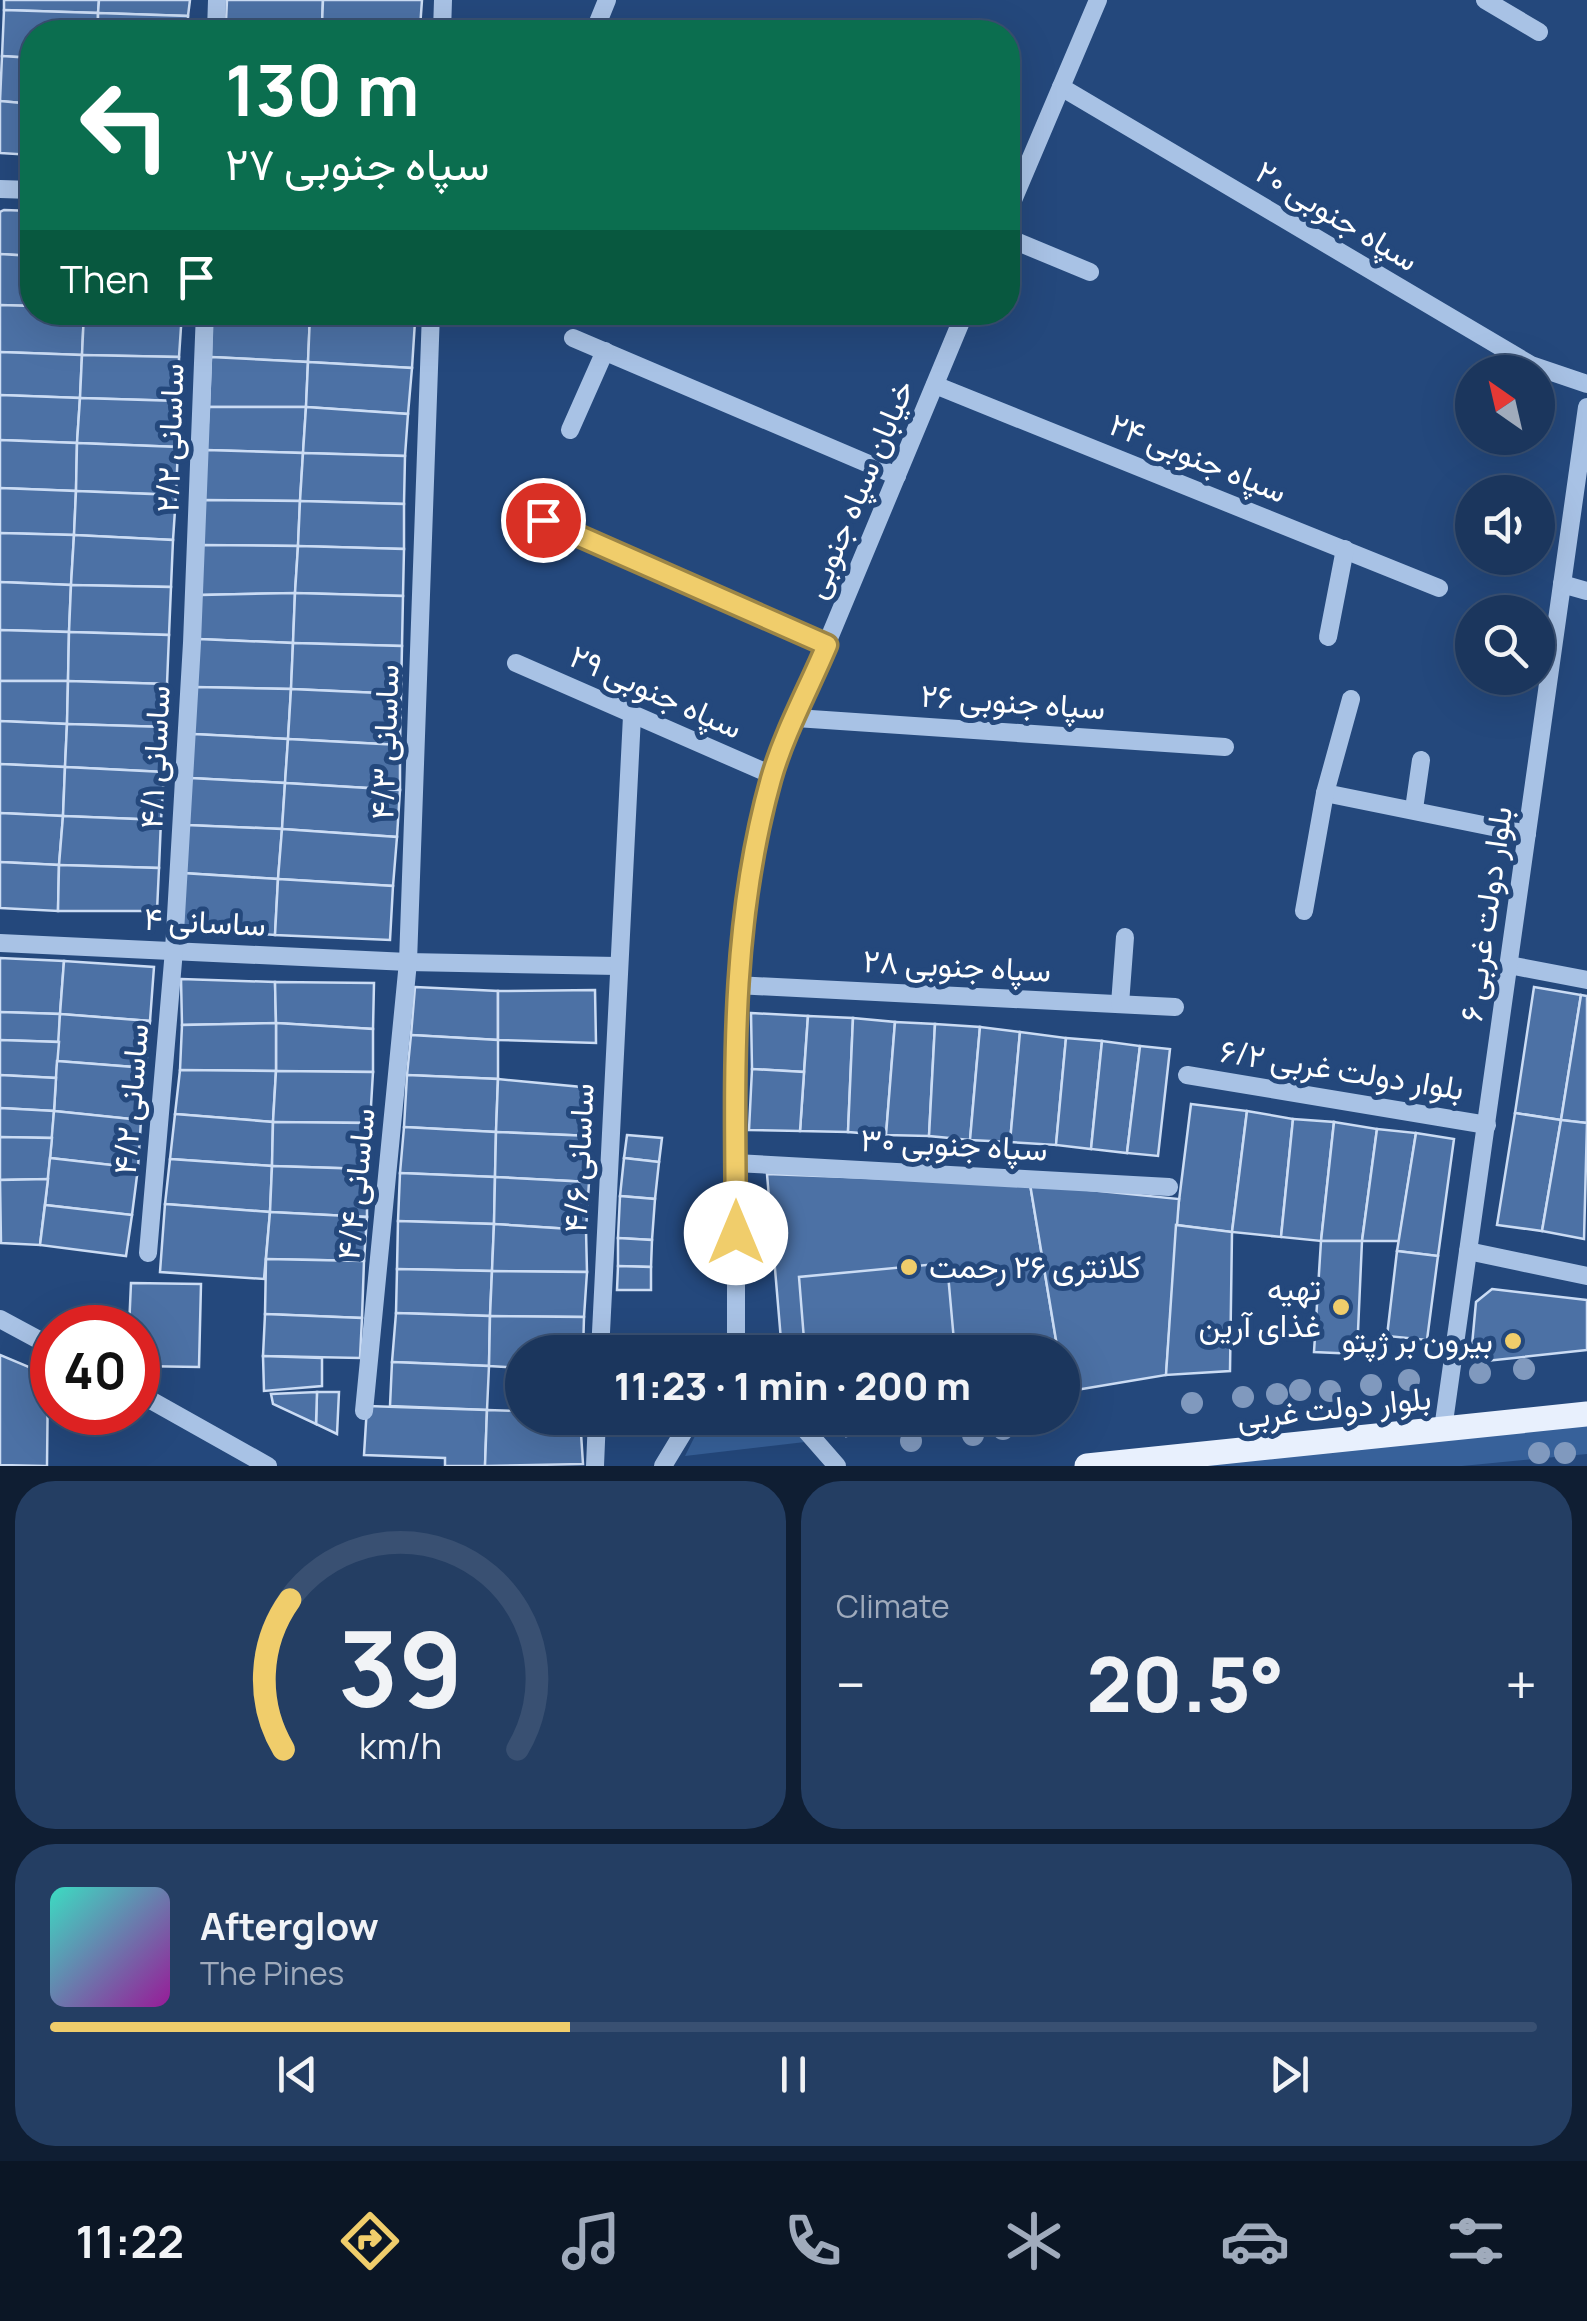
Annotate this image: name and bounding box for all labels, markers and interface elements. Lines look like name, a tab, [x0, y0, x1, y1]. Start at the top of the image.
text: 130 m	[225, 41, 419, 137]
icon: left	[60, 60, 190, 190]
text: ۲۷ سپاه جنوبی	[225, 132, 490, 194]
street label: ۲۰ سپاه جنوبی	[1247, 149, 1427, 282]
icon: arrive	[169, 250, 224, 305]
text: Then	[60, 252, 149, 304]
north arrow	[1455, 355, 1555, 455]
map controls	[1455, 355, 1555, 695]
street label: ۲/۲ ساسانی	[144, 363, 194, 513]
street label: خیابان سپاه جنوبی	[792, 373, 925, 605]
street label: ۲۴ سپاه جنوبی	[1103, 402, 1294, 514]
button: sound	[1455, 475, 1555, 575]
pin	[501, 478, 586, 563]
icon: arrive	[516, 493, 571, 548]
button: search	[1455, 595, 1555, 695]
street label: ۲۹ سپاه جنوبی	[563, 633, 750, 750]
street label: ۴/۳ ساسانی	[359, 664, 409, 820]
street label: ۲۶ سپاه جنوبی	[919, 673, 1107, 730]
street label: ۴/۱ ساسانی	[128, 684, 180, 830]
street label: بلوار دولت غربی ۶	[1448, 803, 1522, 1024]
street label: ۴ ساسانی	[143, 896, 267, 946]
street label: ۲۸ سپاه جنوبی	[862, 938, 1052, 993]
street label: ۴/۲ ساسانی	[102, 1022, 158, 1176]
street label: بلوار دولت غربی ۶/۲	[1217, 1028, 1467, 1110]
street label: ۴/۶ ساسانی	[552, 1082, 604, 1234]
street label: ۴/۴ ساسانی	[325, 1106, 385, 1262]
street label: ۳۰ سپاه جنوبی	[859, 1117, 1049, 1172]
position arrow	[684, 1181, 788, 1285]
place label: کلانتری ۲۶ رحمت	[929, 1244, 1141, 1288]
marker: کلانتری ۲۶ رحمت	[898, 1256, 920, 1278]
place label: تهیه غذای آرین	[1198, 1266, 1321, 1347]
marker: تهیه غذای آرین	[1330, 1296, 1352, 1318]
speed limit sign: 40	[30, 1305, 160, 1435]
place label: بیرون بر ژپتو	[1342, 1318, 1493, 1363]
marker: بیرون بر ژپتو	[1502, 1330, 1524, 1352]
text: 11:23 · 1 min · 200 m	[614, 1359, 971, 1411]
street label: بلوار دولت غربی	[1235, 1375, 1433, 1439]
text: Climate	[836, 1584, 950, 1628]
text: 39	[338, 1596, 463, 1738]
text: 20.5°	[1087, 1632, 1284, 1735]
text: −	[836, 1646, 866, 1722]
text: +	[1505, 1646, 1537, 1722]
text: km/h	[359, 1721, 442, 1770]
text: Afterglow	[200, 1899, 379, 1951]
text: The Pines	[200, 1951, 344, 1995]
icon: previous	[270, 2047, 325, 2102]
icon: pause	[766, 2047, 821, 2102]
icon: next	[1262, 2047, 1317, 2102]
icon: directions	[335, 2206, 405, 2276]
icon: music	[556, 2206, 626, 2276]
icon: phone	[778, 2206, 848, 2276]
icon: climate	[999, 2206, 1069, 2276]
icon: car	[1220, 2206, 1290, 2276]
icon: filters	[1441, 2206, 1511, 2276]
text: 11:22	[76, 2210, 184, 2272]

